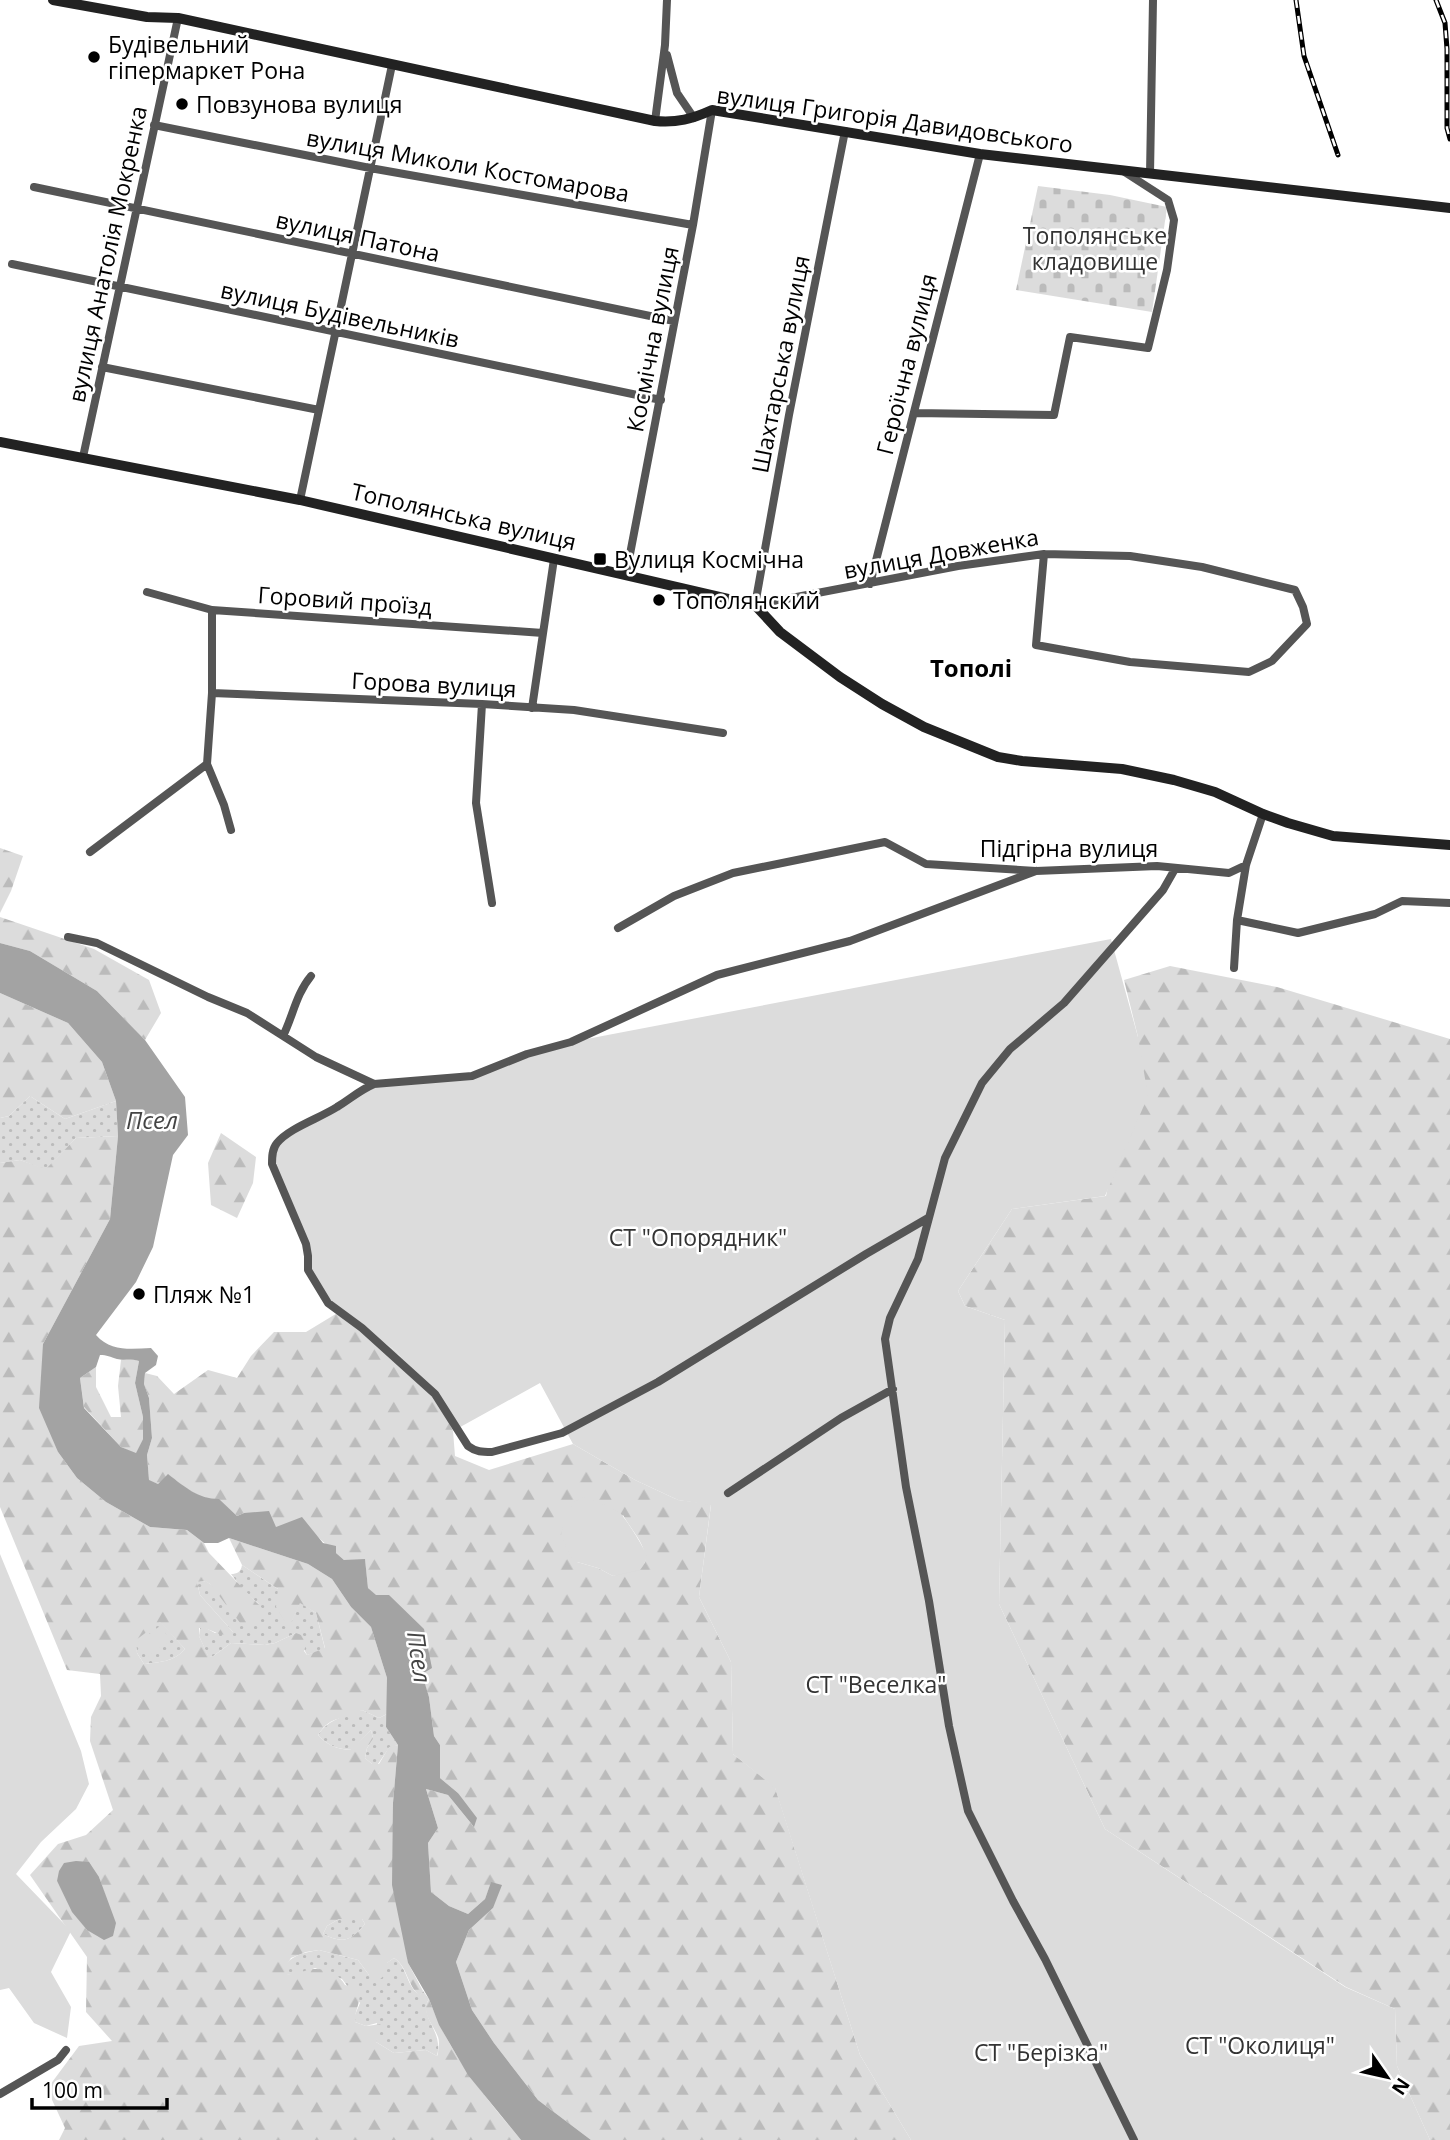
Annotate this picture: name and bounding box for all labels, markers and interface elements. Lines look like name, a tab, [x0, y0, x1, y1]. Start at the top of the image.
place label: Будівельний гіпермаркет Рона	[108, 28, 305, 86]
marker: Будівельний гіпермаркет Рона	[86, 49, 102, 65]
street label: вулиця Григорія Давидовського	[715, 78, 1075, 160]
place label: Повзунова вулиця	[196, 88, 402, 120]
marker: Повзунова вулиця	[174, 96, 190, 112]
street label: вулиця Анатолія Мокренка	[60, 103, 154, 405]
street label: вулиця Миколи Костомарова	[304, 121, 632, 209]
street label: вулиця Патона	[273, 203, 443, 269]
park label: Тополянське кладовище	[1023, 219, 1167, 277]
street label: Космічна вулиця	[618, 243, 686, 435]
street label: Шахтарська вулиця	[743, 252, 817, 476]
street label: Героїчна вулиця	[868, 270, 944, 458]
street label: вулиця Будівельників	[218, 273, 462, 355]
street label: Тополянська вулиця	[348, 475, 580, 557]
street label: вулиця Довженка	[841, 520, 1041, 586]
place label: Вулиця Космічна	[614, 543, 804, 575]
marker: Вулиця Космічна	[592, 551, 608, 567]
street label: Горовий проїзд	[257, 578, 433, 622]
place label: Тополянский	[673, 584, 820, 616]
marker: Тополянский	[651, 592, 667, 608]
district label: Тополі	[930, 651, 1012, 684]
street label: Горова вулиця	[351, 664, 517, 704]
street label: Підгірна вулиця	[980, 832, 1158, 864]
water label: Псел	[126, 1103, 178, 1136]
park label: СТ "Опорядник"	[609, 1221, 787, 1253]
place label: Пляж №1	[153, 1278, 255, 1310]
marker: Пляж №1	[131, 1286, 147, 1302]
water label: Псел	[400, 1629, 440, 1685]
park label: СТ "Веселка"	[806, 1668, 947, 1700]
park label: СТ "Околиця"	[1185, 2029, 1335, 2061]
park label: СТ "Берізка"	[974, 2036, 1108, 2068]
north arrow	[1352, 2042, 1422, 2112]
scale bar	[32, 2066, 166, 2110]
text: N	[1386, 2073, 1416, 2100]
text: 100 m	[42, 2076, 103, 2104]

